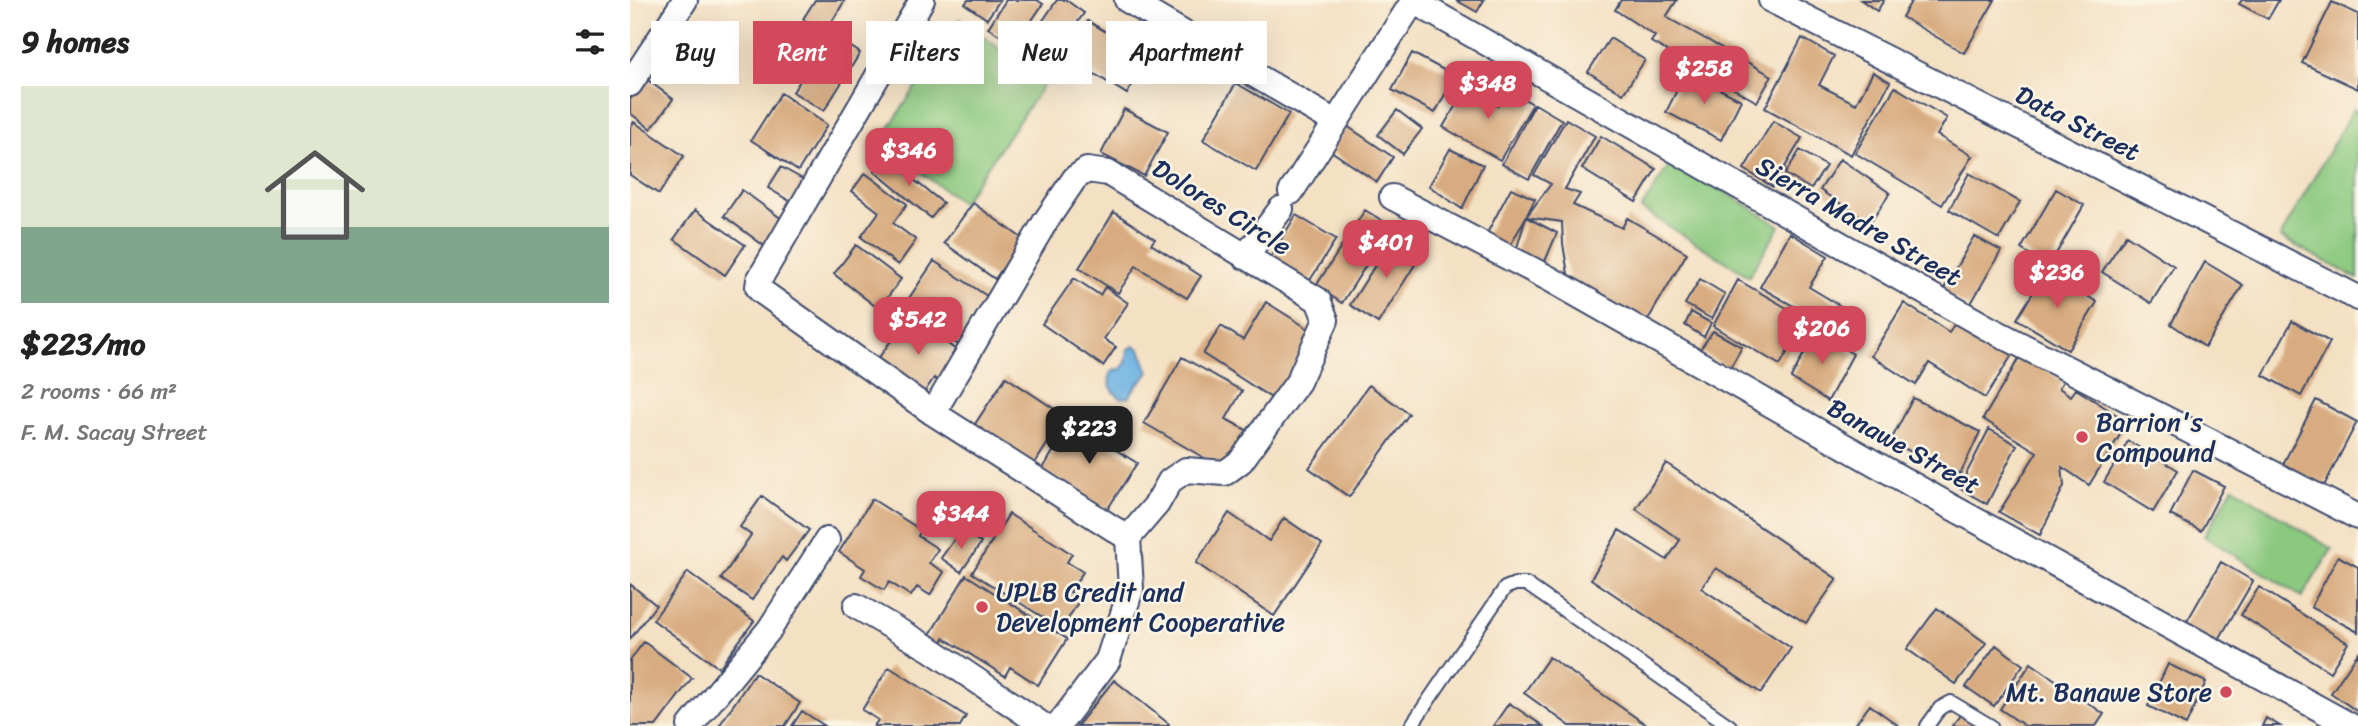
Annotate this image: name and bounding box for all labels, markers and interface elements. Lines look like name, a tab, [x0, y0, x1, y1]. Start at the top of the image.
text: 9 homes	[21, 15, 129, 69]
chip: Buy	[651, 21, 739, 84]
chip: Rent	[753, 21, 852, 84]
chip: Filters	[866, 21, 984, 84]
chip: New	[998, 21, 1092, 84]
chip: Apartment	[1106, 21, 1267, 84]
icon: filters	[571, 23, 609, 61]
pin: $258	[1663, 46, 1745, 106]
text: $258	[1676, 48, 1732, 89]
pin: $348	[1447, 61, 1529, 121]
text: $348	[1460, 63, 1516, 104]
street label: Data Street	[2007, 72, 2149, 174]
pin: $346	[868, 128, 950, 188]
text: $346	[881, 130, 937, 171]
icon: home	[252, 132, 378, 258]
street label: Sierra Madre Street	[1747, 143, 1971, 299]
street label: Dolores Circle	[1143, 146, 1301, 268]
pin: $401	[1345, 220, 1427, 280]
text: $401	[1359, 222, 1413, 263]
pin: $236	[2016, 250, 2098, 310]
text: $236	[2030, 252, 2084, 293]
pin: $542	[877, 298, 959, 357]
text: $542	[889, 299, 947, 340]
pin: $206	[1781, 306, 1863, 366]
text: $206	[1794, 308, 1850, 349]
text: $223/mo	[21, 317, 145, 371]
text: 2 rooms · 66 m²	[21, 371, 177, 412]
street label: Banawe Street	[1819, 385, 1989, 507]
place label: Barrion's Compound	[2096, 399, 2216, 475]
pin: $223	[1048, 406, 1130, 466]
text: $223	[1062, 408, 1116, 449]
text: F. M. Sacay Street	[21, 412, 208, 453]
marker: Barrion's Compound	[2074, 429, 2090, 445]
pin: $344	[920, 491, 1002, 551]
text: $344	[933, 493, 989, 534]
place label: UPLB Credit and Development Cooperative	[996, 569, 1285, 645]
marker: UPLB Credit and Development Cooperative	[974, 599, 990, 615]
place label: Mt. Banawe Store	[2006, 669, 2212, 715]
marker: Mt. Banawe Store	[2218, 684, 2234, 700]

